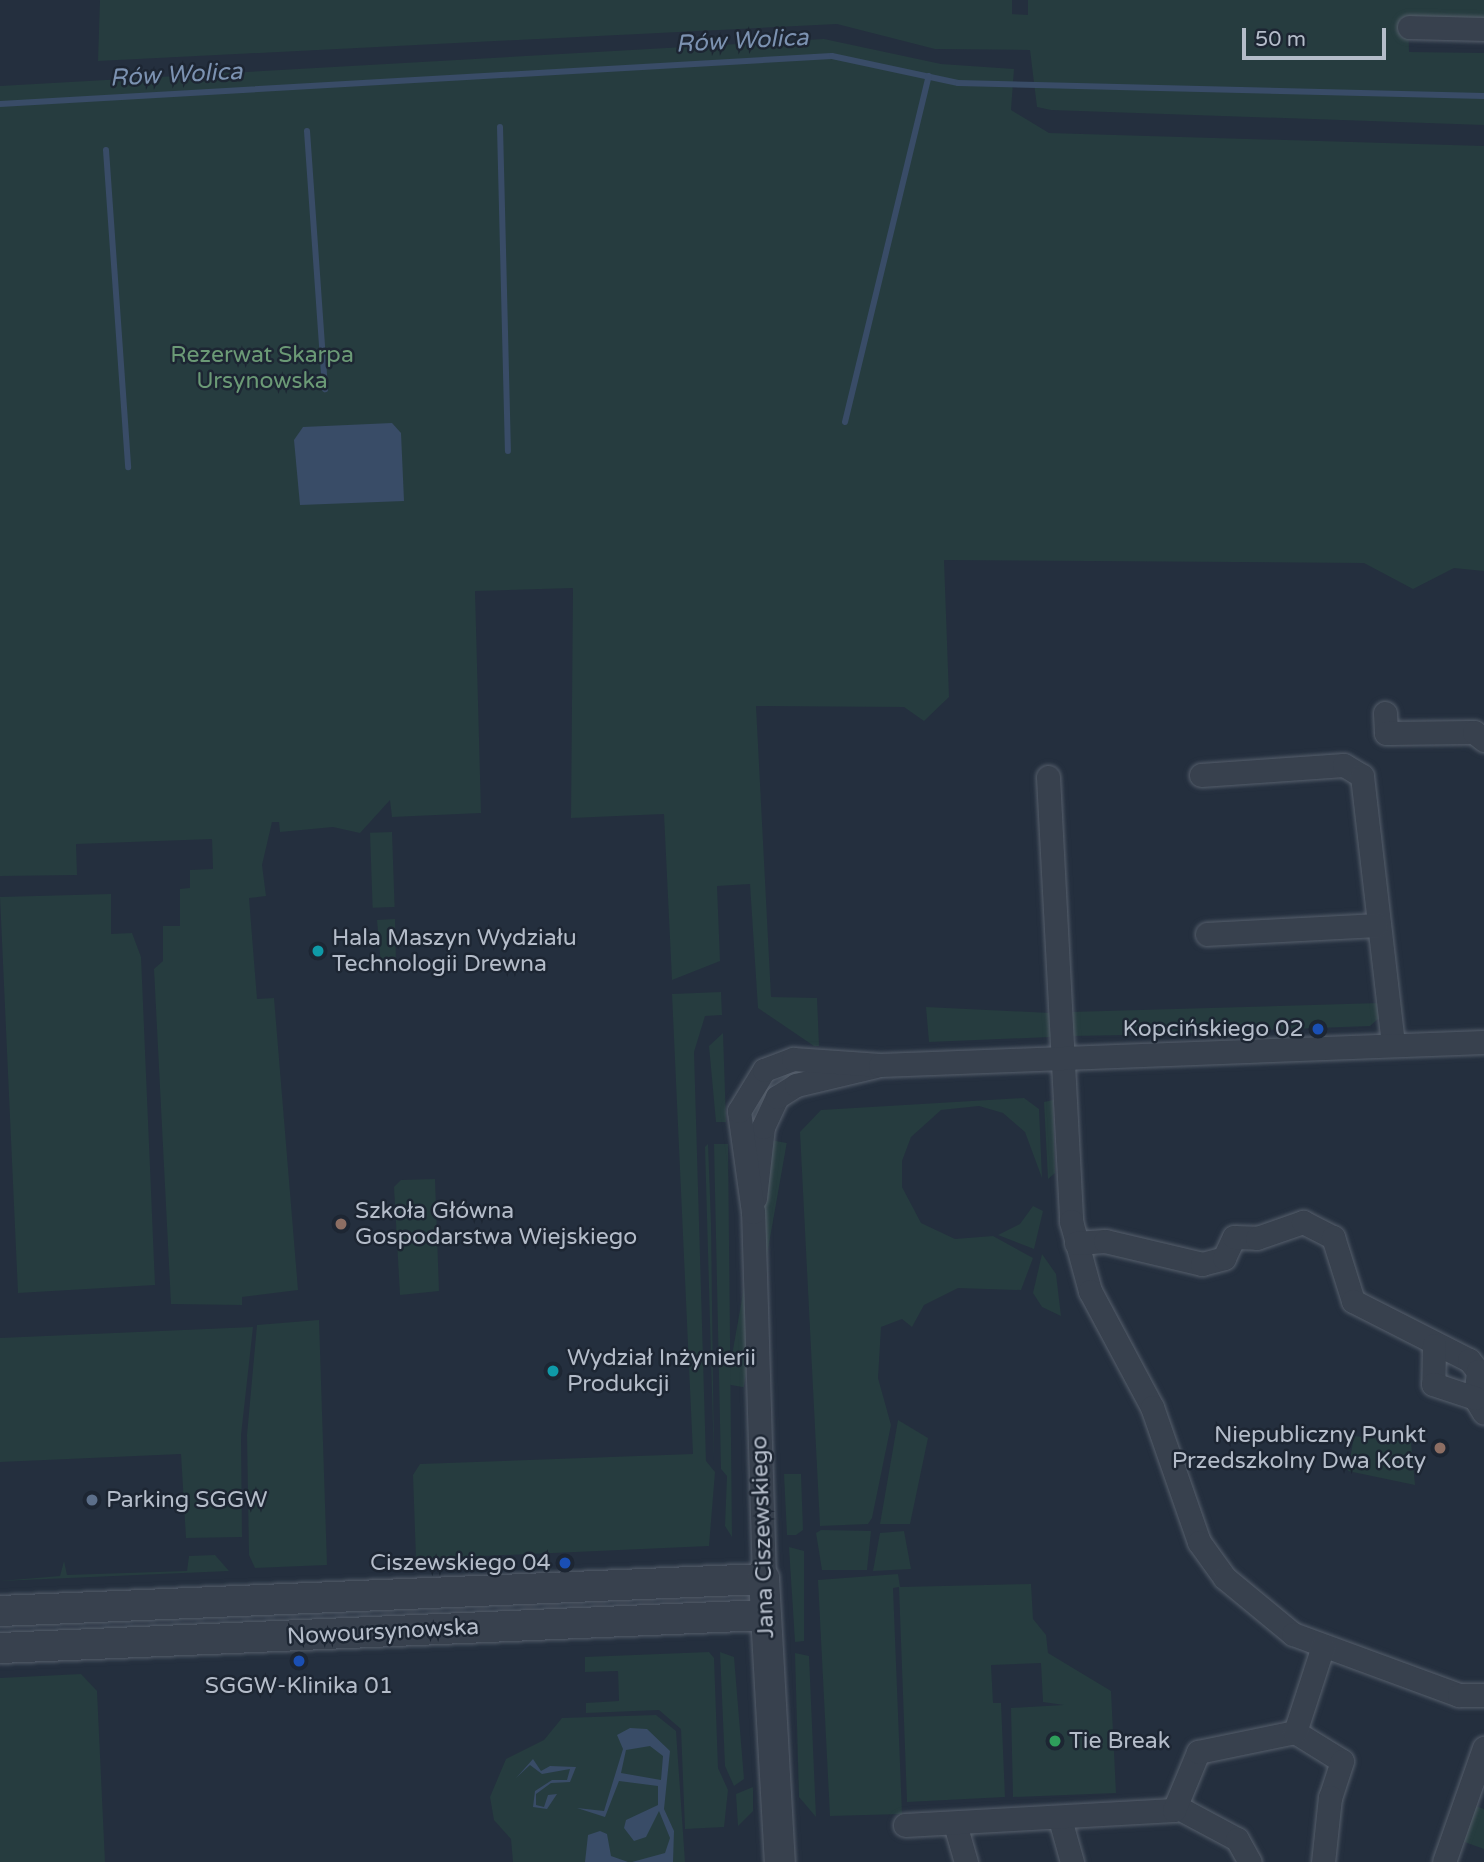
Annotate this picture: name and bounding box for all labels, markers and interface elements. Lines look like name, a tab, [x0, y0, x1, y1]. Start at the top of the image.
scale bar	[1246, 14, 1390, 58]
water label: Rów Wolica	[675, 23, 809, 59]
text: 50 m	[1255, 27, 1306, 52]
water label: Rów Wolica	[109, 57, 243, 93]
park label: Rezerwat Skarpa Ursynowska	[170, 341, 354, 395]
place label: Hala Maszyn Wydziału Technologii Drewna	[332, 924, 577, 978]
marker: Hala Maszyn Wydziału Technologii Drewna	[310, 943, 326, 959]
place label: Kopcińskiego 02	[1122, 1015, 1304, 1043]
marker: Kopcińskiego 02	[1310, 1021, 1326, 1037]
place label: Szkoła Główna Gospodarstwa Wiejskiego	[355, 1197, 637, 1251]
marker: Szkoła Główna Gospodarstwa Wiejskiego	[333, 1216, 349, 1232]
place label: Wydział Inżynierii Produkcji	[567, 1344, 756, 1398]
marker: Wydział Inżynierii Produkcji	[545, 1363, 561, 1379]
place label: Niepubliczny Punkt Przedszkolny Dwa Koty	[1172, 1421, 1426, 1475]
street label: Jana Ciszewskiego	[746, 1435, 780, 1639]
marker: Niepubliczny Punkt Przedszkolny Dwa Koty	[1432, 1440, 1448, 1456]
place label: Parking SGGW	[106, 1486, 268, 1514]
marker: Parking SGGW	[84, 1492, 100, 1508]
place label: Ciszewskiego 04	[370, 1549, 551, 1577]
marker: Ciszewskiego 04	[557, 1555, 573, 1571]
street label: Nowoursynowska	[286, 1613, 480, 1651]
marker: SGGW-Klinika 01	[291, 1653, 307, 1669]
place label: SGGW-Klinika 01	[205, 1672, 393, 1700]
place label: Tie Break	[1069, 1727, 1170, 1755]
marker: Tie Break	[1047, 1733, 1063, 1749]

